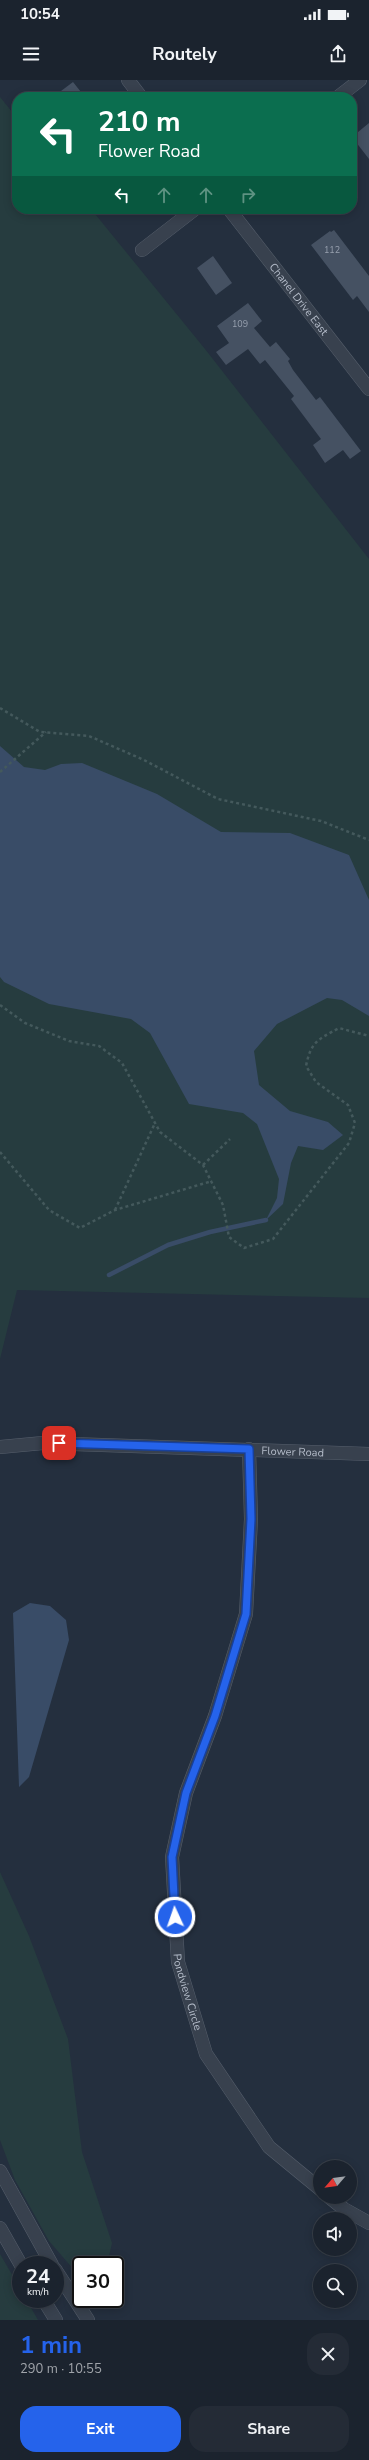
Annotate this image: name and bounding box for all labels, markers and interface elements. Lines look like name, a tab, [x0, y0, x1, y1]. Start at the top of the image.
text: 10:54	[20, 4, 60, 24]
text: Routely	[152, 42, 217, 66]
icon: menu	[20, 43, 42, 65]
icon: share	[327, 43, 349, 65]
text: 210 m	[98, 103, 181, 141]
icon: left	[32, 108, 84, 160]
text: Flower Road	[98, 139, 201, 163]
icon: left	[111, 184, 133, 206]
icon: ahead	[153, 184, 175, 206]
icon: ahead	[195, 184, 217, 206]
icon: right	[237, 184, 259, 206]
house number: 112	[324, 244, 340, 256]
street label: Chanel Drive East	[266, 260, 332, 338]
house number: 109	[232, 318, 248, 330]
pin	[42, 1426, 76, 1460]
icon: arrive	[48, 1432, 70, 1454]
street label: Flower Road	[261, 1443, 324, 1460]
position arrow	[154, 1896, 196, 1938]
street label: Pondview Circle	[170, 1953, 206, 2032]
north arrow	[313, 2160, 357, 2204]
map controls	[313, 2160, 357, 2308]
button: sound	[313, 2212, 357, 2256]
speed limit sign: 30	[72, 2256, 124, 2308]
text: 24	[26, 2263, 50, 2290]
button: search	[313, 2264, 357, 2308]
text: km/h	[27, 2285, 49, 2299]
text: 1 min	[20, 2329, 82, 2361]
button: close	[307, 2333, 349, 2375]
text: 290 m · 10:55	[20, 2360, 102, 2378]
button: Exit	[20, 2406, 181, 2452]
button: Share	[189, 2406, 349, 2452]

